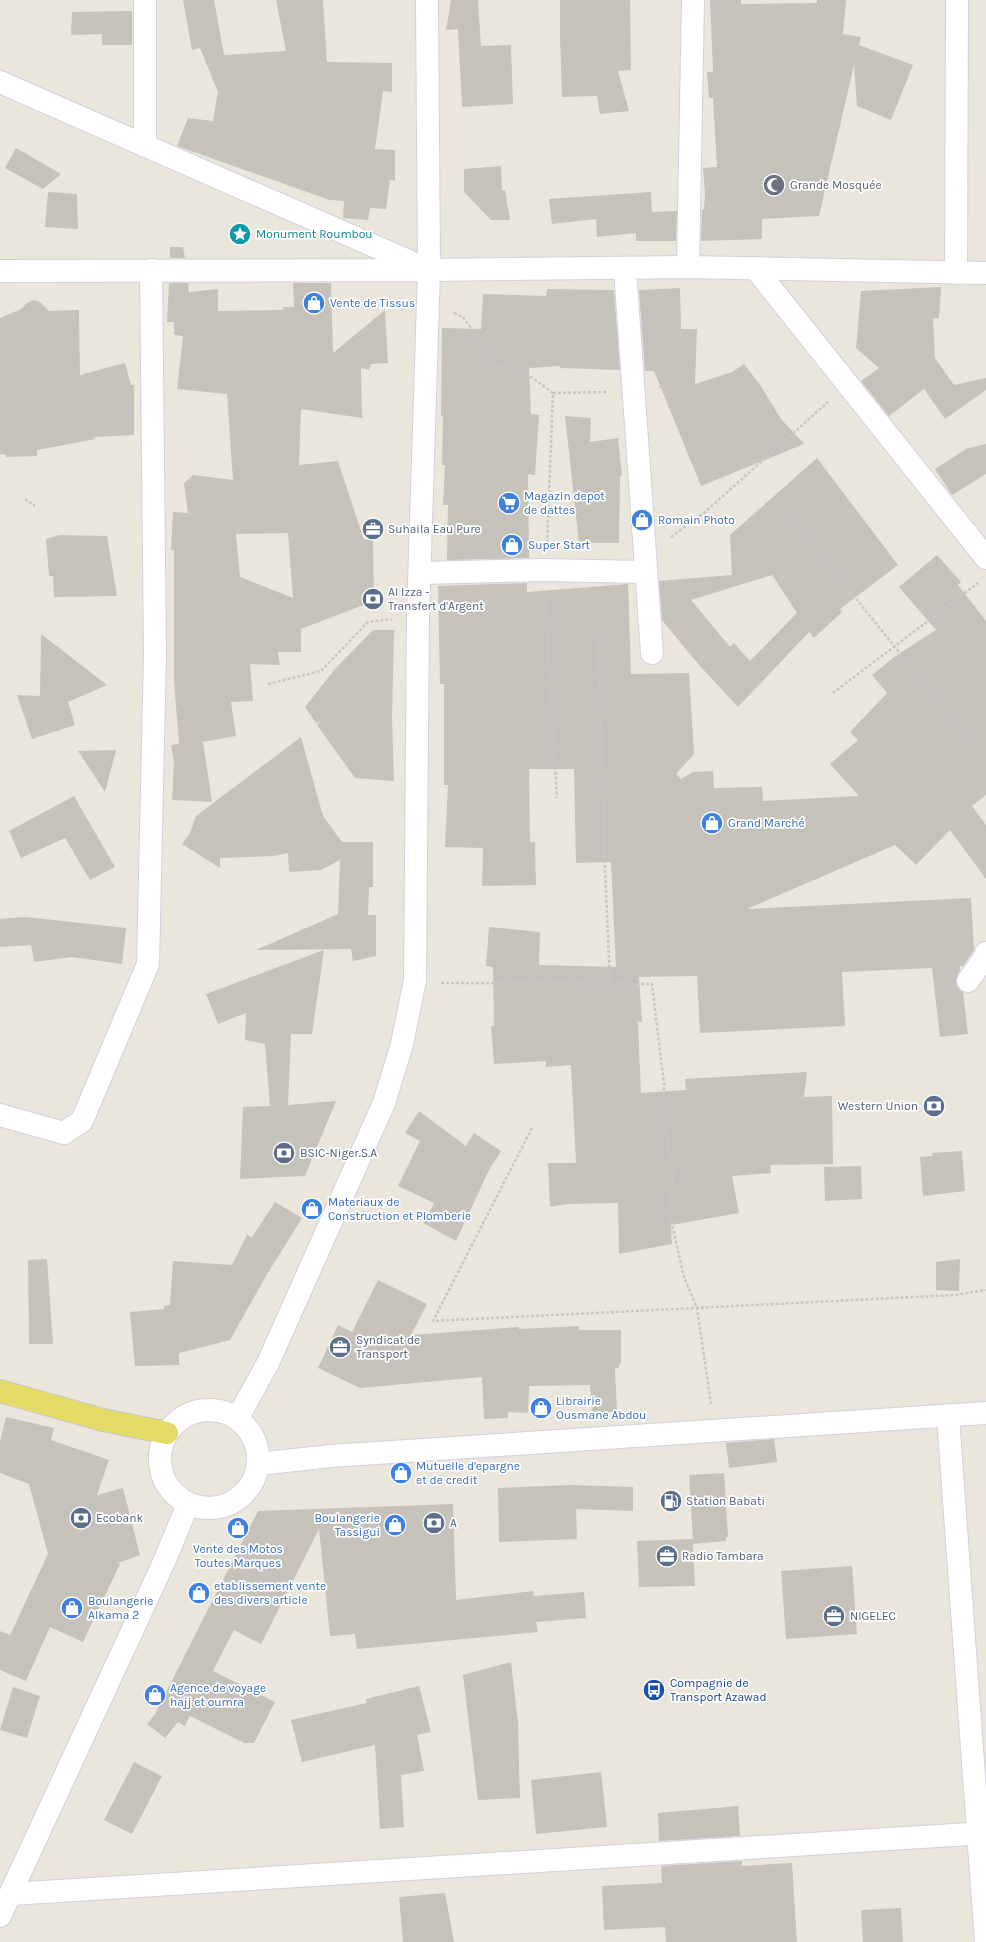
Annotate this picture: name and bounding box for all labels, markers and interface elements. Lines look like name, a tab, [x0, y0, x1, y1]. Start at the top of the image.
mosque icon: Grande Mosquée	[761, 172, 787, 198]
place label: Grande Mosquée	[790, 178, 882, 192]
place icon: Monument Roumbou	[227, 221, 253, 247]
place label: Monument Roumbou	[256, 227, 373, 241]
shop icon: Vente de Tissus	[301, 290, 327, 316]
place label: Vente de Tissus	[330, 296, 415, 310]
place label: Magazin depot de dattes	[524, 489, 605, 517]
supermarket icon: Magazin depot de dattes	[496, 490, 522, 516]
shop icon: Romain Photo	[629, 507, 655, 533]
place label: Romain Photo	[658, 513, 735, 527]
office icon: Suhaila Eau Pure	[360, 516, 386, 542]
place label: Suhaila Eau Pure	[388, 522, 481, 536]
shop icon: Super Start	[499, 532, 525, 558]
place label: Super Start	[528, 538, 591, 552]
place label: Al Izza - Transfert d'Argent	[388, 585, 484, 613]
bank icon: Al Izza - Transfert d'Argent	[360, 586, 386, 612]
shop icon: Grand Marché	[699, 810, 725, 836]
place label: Grand Marché	[728, 816, 805, 830]
bank icon: Western Union	[921, 1093, 947, 1119]
place label: Western Union	[838, 1099, 918, 1113]
bank icon: BSIC-Niger.S.A	[271, 1140, 297, 1166]
place label: BSIC-Niger.S.A	[300, 1146, 377, 1160]
place label: Materiaux de Construction et Plomberie	[328, 1195, 471, 1223]
shop icon: Materiaux de Construction et Plomberie	[299, 1196, 325, 1222]
place label: Syndicat de Transport	[356, 1333, 420, 1361]
office icon: Syndicat de Transport	[327, 1334, 353, 1360]
place label: Librairie Ousmane Abdou	[556, 1394, 646, 1422]
shop icon: Librairie Ousmane Abdou	[528, 1395, 554, 1421]
place label: Mutuelle d'epargne et de credit	[416, 1459, 520, 1487]
shop icon: Mutuelle d'epargne et de credit	[388, 1460, 414, 1486]
fuel station icon: Station Babati	[658, 1488, 684, 1514]
place label: Station Babati	[686, 1494, 765, 1508]
bank icon: Ecobank	[68, 1505, 94, 1531]
bank icon: A	[421, 1510, 447, 1536]
place label: Ecobank	[96, 1511, 143, 1525]
place label: Boulangerie Tassigui	[314, 1511, 380, 1539]
shop icon: Boulangerie Tassigui	[382, 1512, 408, 1538]
shop icon: Vente des Motos Toutes Marques	[225, 1515, 251, 1541]
place label: A	[450, 1516, 457, 1530]
place label: Vente des Motos Toutes Marques	[193, 1542, 283, 1570]
office icon: Radio Tambara	[654, 1543, 680, 1569]
place label: Radio Tambara	[682, 1549, 764, 1563]
place label: etablissement vente des divers article	[214, 1579, 326, 1607]
shop icon: etablissement vente des divers article	[186, 1580, 212, 1606]
place label: Boulangerie Alkama 2	[88, 1594, 154, 1622]
shop icon: Boulangerie Alkama 2	[59, 1595, 85, 1621]
office icon: NIGELEC	[821, 1603, 847, 1629]
place label: NIGELEC	[850, 1609, 896, 1623]
place label: Compagnie de Transport Azawad	[670, 1676, 767, 1704]
bus stop icon: Compagnie de Transport Azawad	[641, 1677, 667, 1703]
place label: Agence de voyage hajj et oumra	[170, 1681, 266, 1709]
shop icon: Agence de voyage hajj et oumra	[142, 1682, 168, 1708]

